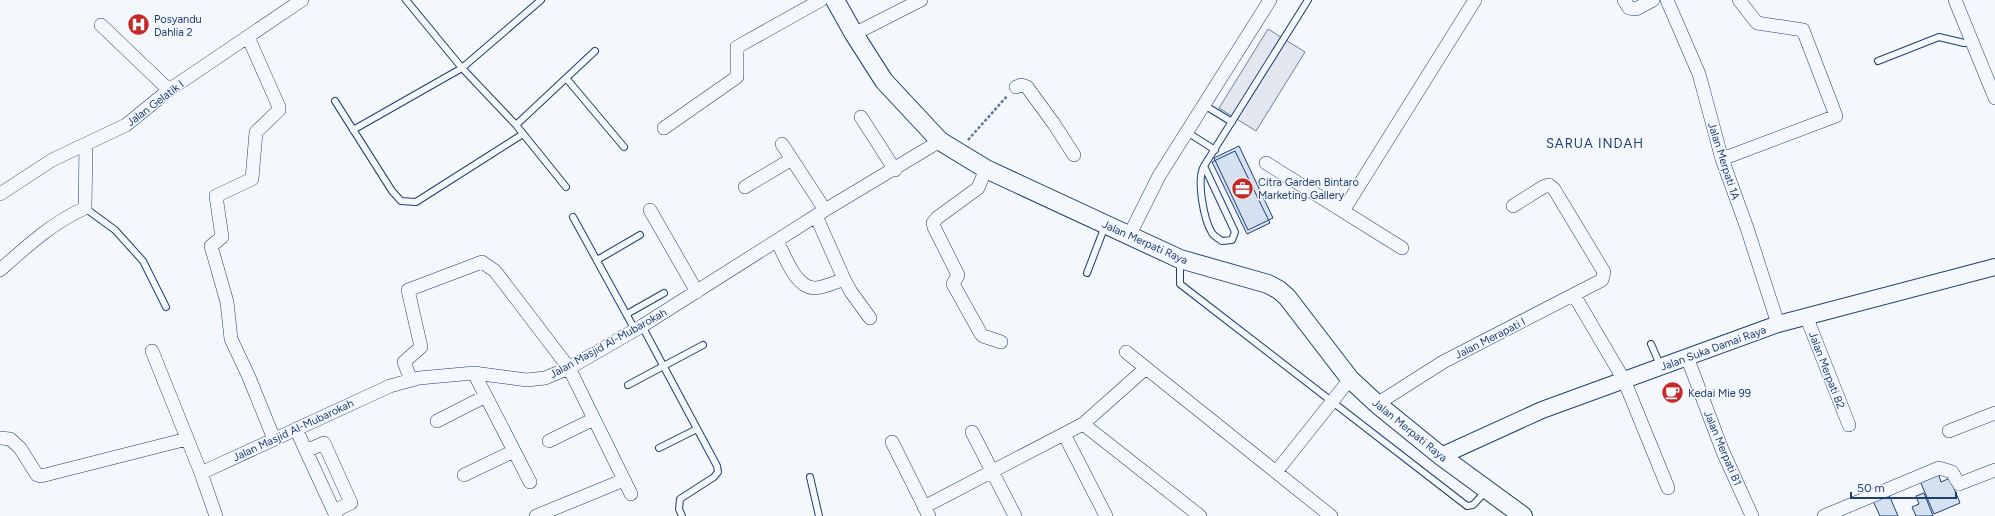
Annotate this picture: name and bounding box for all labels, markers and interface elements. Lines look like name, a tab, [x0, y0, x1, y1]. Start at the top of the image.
hospital icon: Posyandu Dahlia 2	[125, 12, 151, 38]
place label: Posyandu Dahlia 2	[154, 13, 202, 39]
street label: Jalan Gelatik I	[124, 78, 186, 129]
street label: Jalan Merpati 1A	[1705, 121, 1742, 202]
district label: SARUA INDAH	[1546, 136, 1644, 151]
office icon: Citra Garden Bintaro Marketing Gallery	[1230, 175, 1256, 201]
place label: Citra Garden Bintaro Marketing Gallery	[1258, 176, 1359, 202]
street label: Jalan Merpati Raya	[1100, 218, 1190, 267]
street label: Jalan Masjid Al-Mubarokah	[547, 306, 669, 381]
street label: Jalan Merapati I	[1453, 315, 1528, 362]
street label: Jalan Suka Damai Raya	[1658, 323, 1768, 374]
street label: Jalan Merpati B2	[1806, 330, 1847, 411]
cafe icon: Kedai Mie 99	[1660, 380, 1686, 406]
place label: Kedai Mie 99	[1688, 387, 1751, 400]
street label: Jalan Merpati Raya	[1370, 396, 1450, 465]
street label: Jalan Masjid Al-Mubarokah	[231, 397, 356, 464]
street label: Jalan Merpati B1	[1701, 409, 1744, 488]
scale bar	[1851, 474, 1956, 500]
text: 50 m	[1857, 481, 1885, 495]

